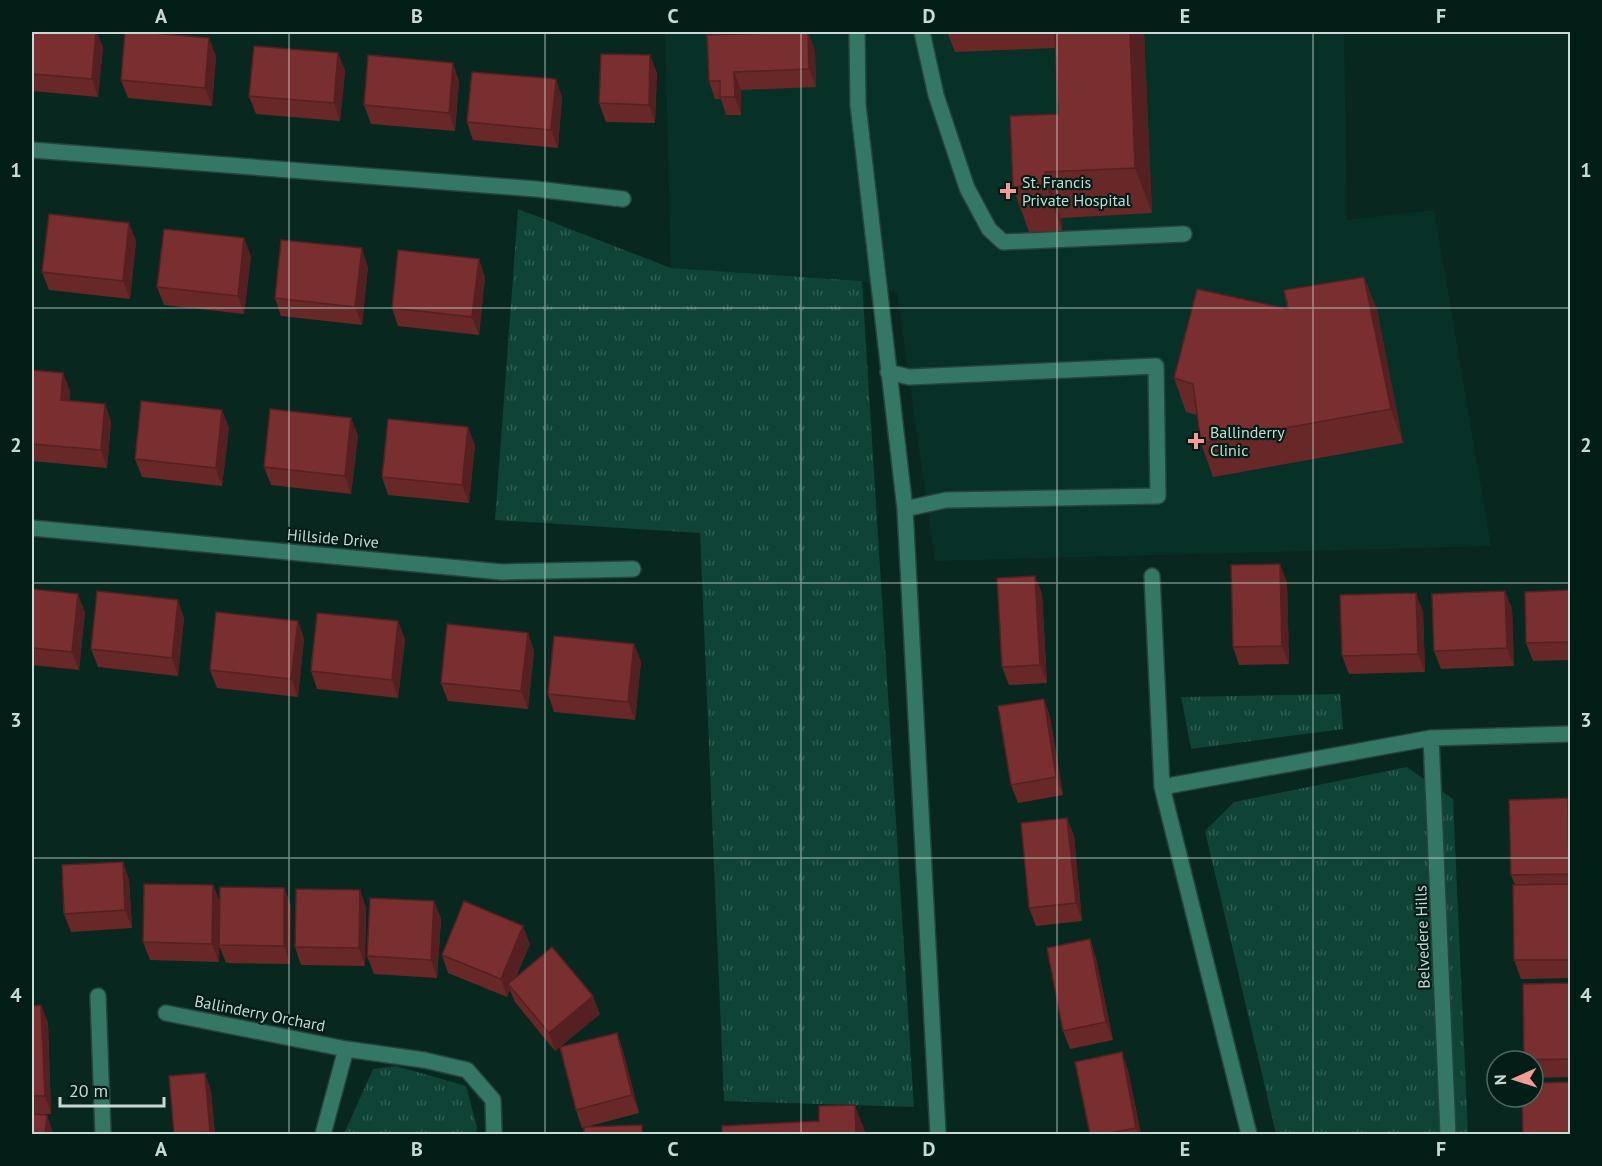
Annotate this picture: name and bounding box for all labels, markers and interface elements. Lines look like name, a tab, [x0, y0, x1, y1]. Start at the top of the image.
text: A	[155, 3, 168, 29]
text: B	[411, 3, 423, 29]
text: C	[667, 3, 679, 29]
text: D	[923, 3, 936, 29]
text: E	[1180, 3, 1190, 29]
text: F	[1436, 3, 1446, 29]
text: 1	[10, 157, 22, 183]
text: 1	[1580, 157, 1592, 183]
place label: St. Francis Private Hospital	[1022, 172, 1131, 210]
marker: St. Francis Private Hospital	[999, 182, 1017, 200]
place label: Ballinderry Clinic	[1210, 422, 1285, 460]
text: 2	[10, 432, 22, 458]
marker: Ballinderry Clinic	[1187, 432, 1205, 450]
text: 2	[1580, 432, 1592, 458]
street label: Hillside Drive	[286, 524, 380, 552]
text: 3	[10, 707, 22, 733]
text: 3	[1580, 707, 1592, 733]
street label: Belvedere Hills	[1410, 885, 1434, 989]
text: 4	[10, 982, 22, 1008]
text: 4	[1580, 982, 1592, 1008]
street label: Ballinderry Orchard	[193, 991, 327, 1035]
north arrow	[1485, 1049, 1545, 1109]
scale bar	[60, 1070, 164, 1108]
text: N	[1490, 1074, 1510, 1086]
text: 20 m	[69, 1079, 108, 1102]
text: A	[155, 1136, 168, 1162]
text: B	[411, 1136, 423, 1162]
text: C	[667, 1136, 679, 1162]
text: D	[923, 1136, 936, 1162]
text: E	[1180, 1136, 1190, 1162]
text: F	[1436, 1136, 1446, 1162]

